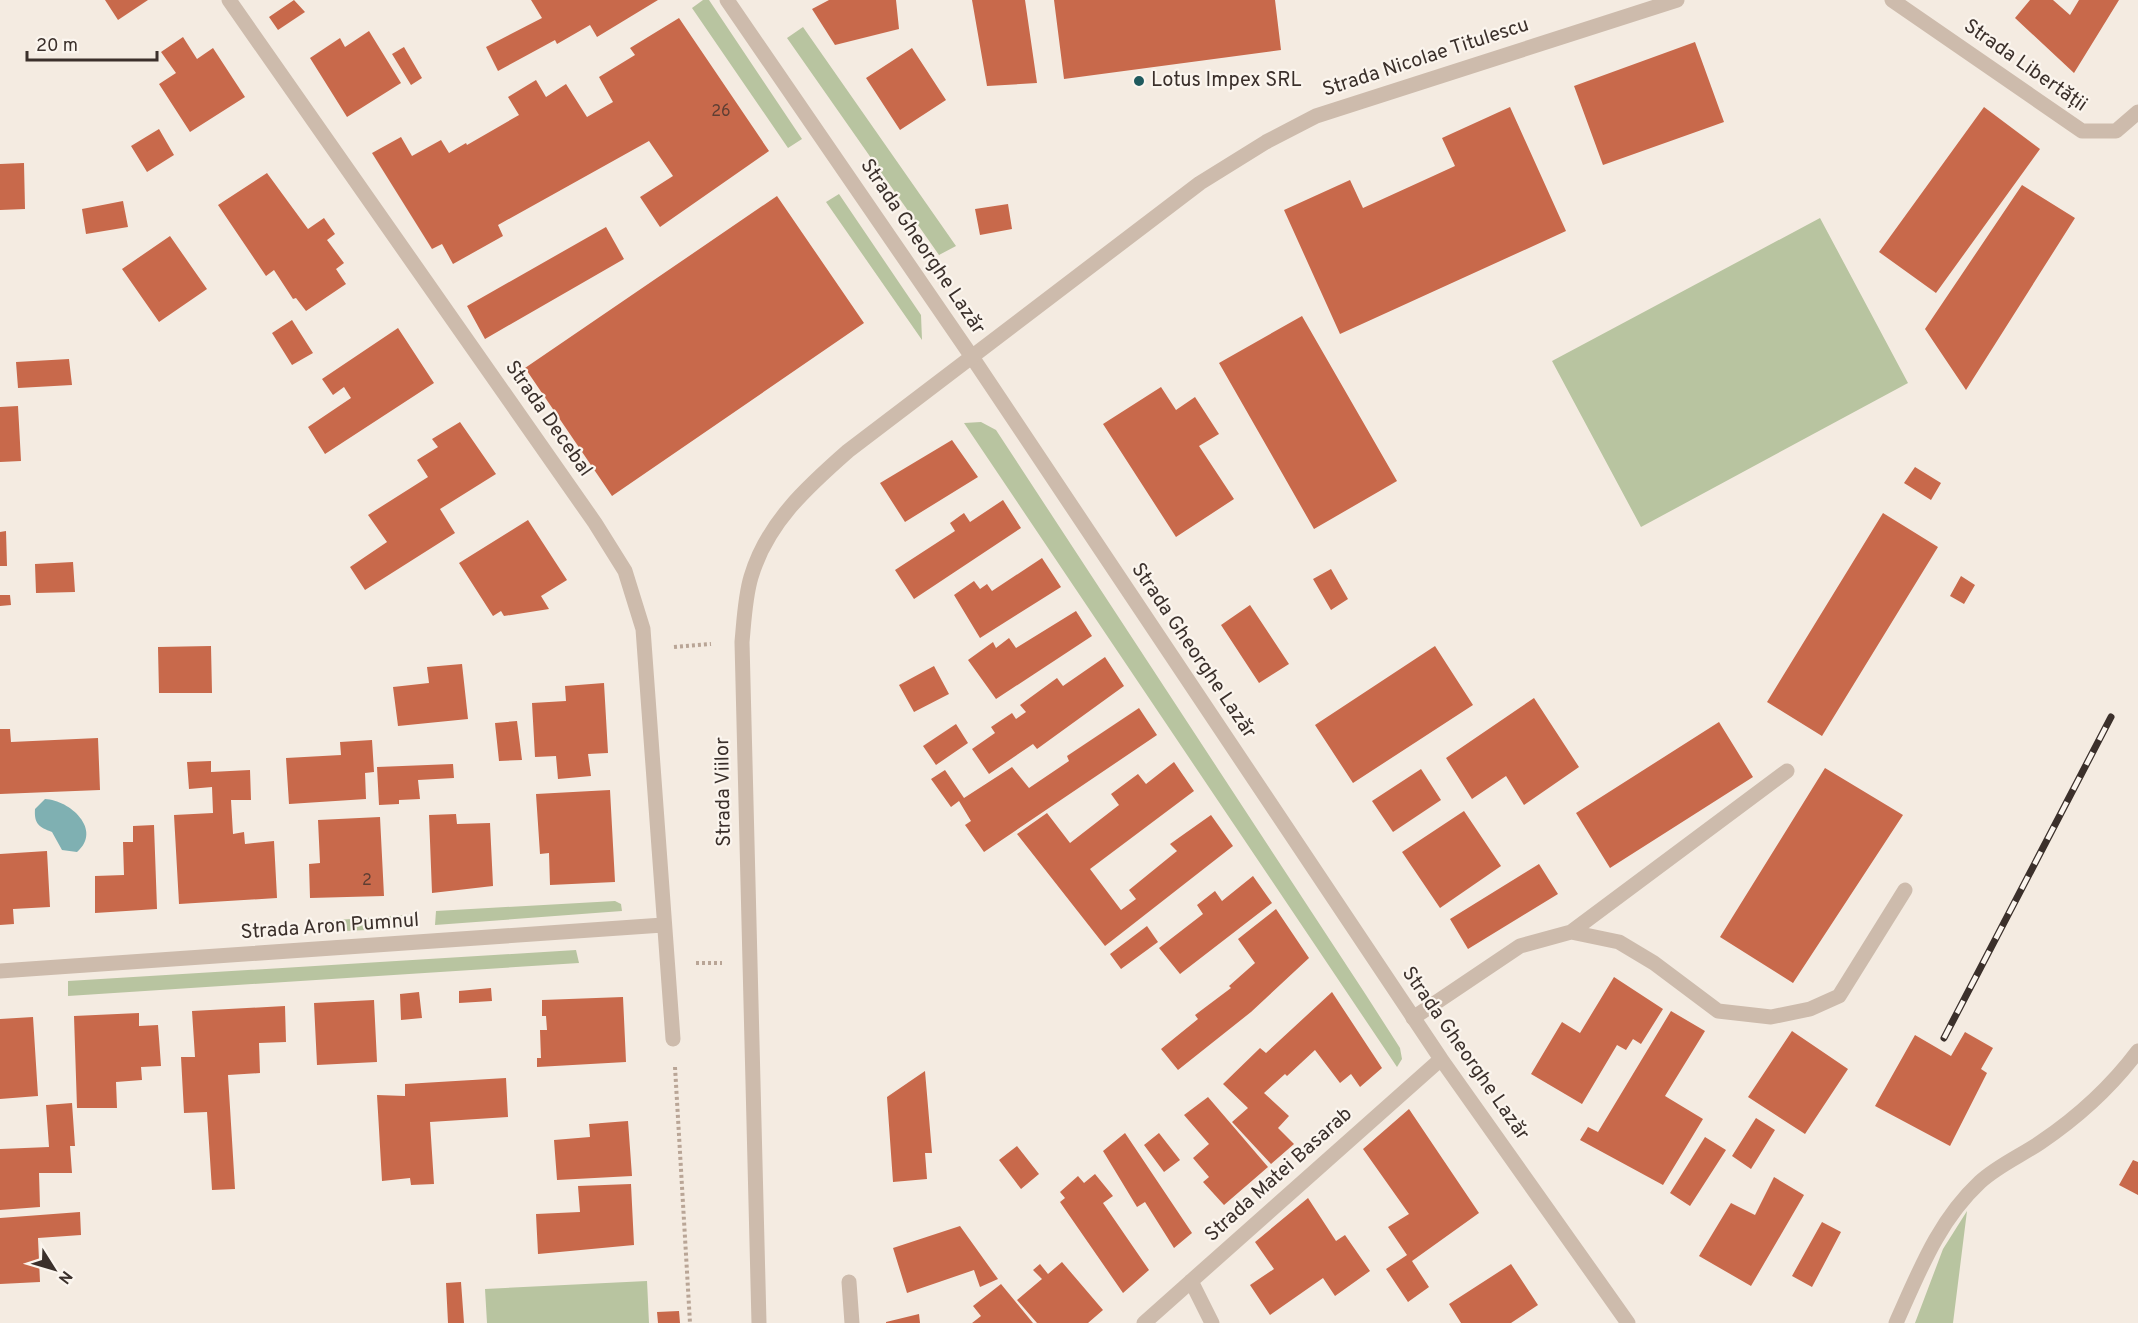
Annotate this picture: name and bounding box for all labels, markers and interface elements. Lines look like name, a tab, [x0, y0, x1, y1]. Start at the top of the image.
street label: Strada Nicolae Titulescu	[1319, 12, 1533, 104]
street label: Strada Libertății	[1958, 14, 2092, 118]
scale bar	[27, 24, 158, 62]
text: 20 m	[36, 35, 78, 58]
place label: Lotus Impex SRL	[1151, 68, 1302, 94]
marker: Lotus Impex SRL	[1132, 74, 1146, 88]
house number: 26	[711, 102, 731, 122]
street label: Strada Gheorghe Lazăr	[854, 154, 991, 340]
street label: Strada Decebal	[498, 356, 598, 482]
street label: Strada Gheorghe Lazăr	[1125, 558, 1262, 744]
street label: Strada Viilor	[710, 737, 738, 847]
house number: 2	[362, 871, 372, 891]
street label: Strada Aron Pumnul	[240, 908, 420, 946]
street label: Strada Gheorghe Lazăr	[1395, 962, 1535, 1146]
street label: Strada Matei Basarab	[1200, 1102, 1358, 1248]
north arrow	[24, 1239, 84, 1299]
text: N	[53, 1266, 76, 1287]

